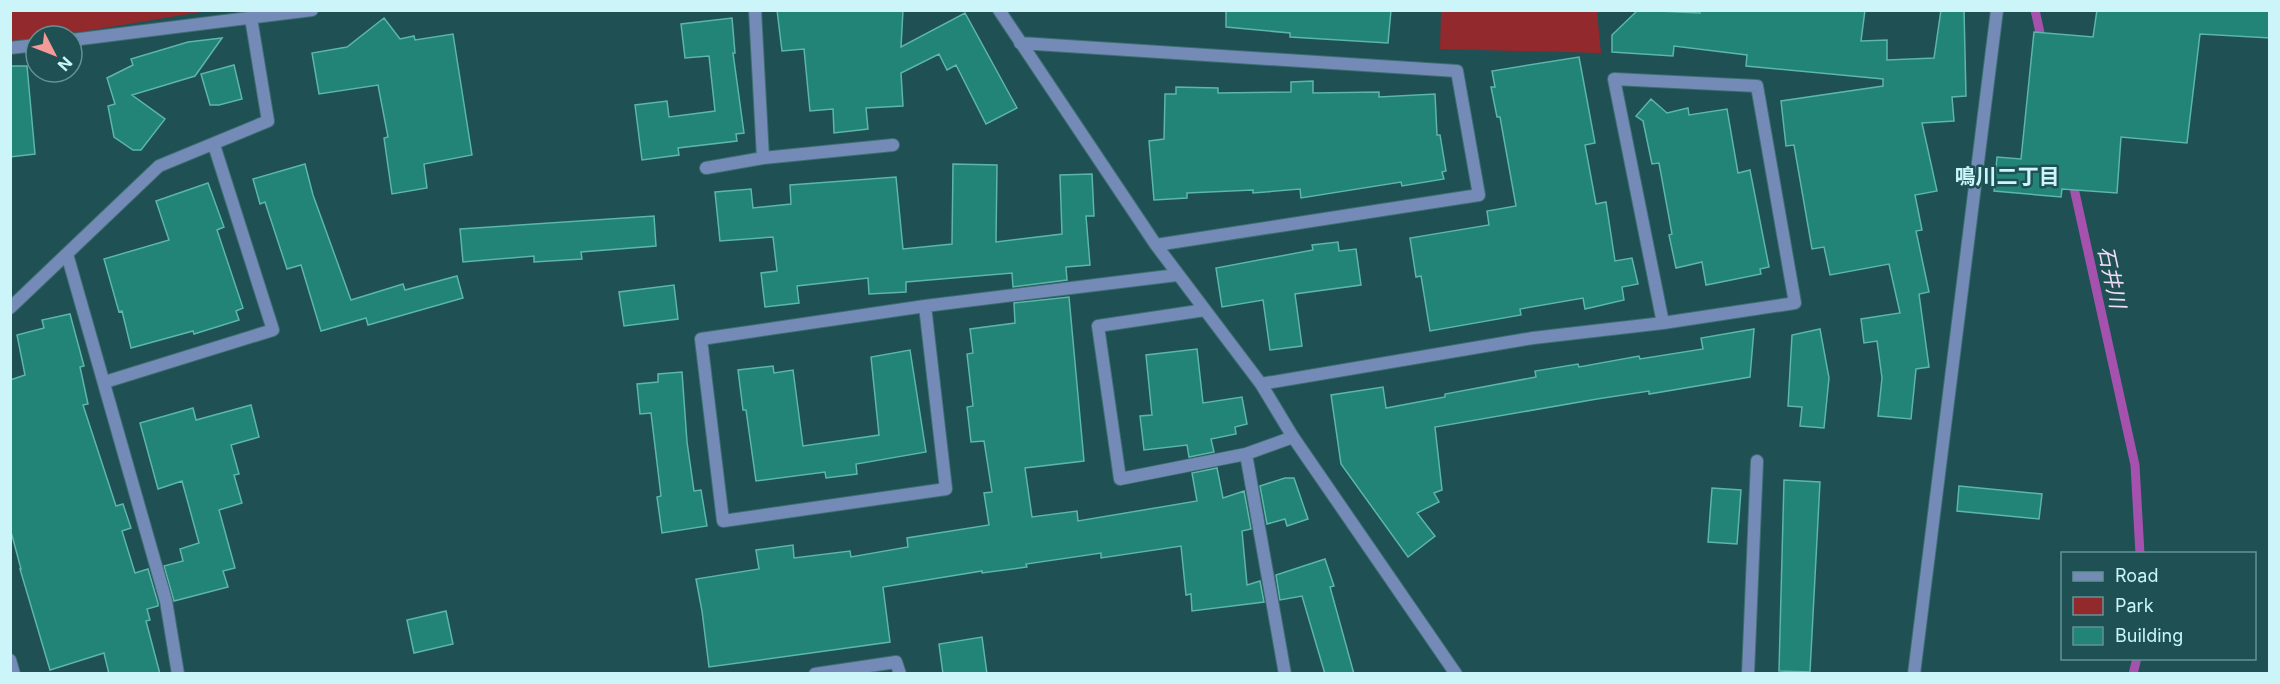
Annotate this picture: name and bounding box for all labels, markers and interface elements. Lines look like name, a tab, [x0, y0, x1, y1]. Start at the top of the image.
north arrow	[24, 24, 84, 84]
text: N	[54, 53, 77, 75]
district label: 鳴川二丁目	[1955, 164, 2060, 189]
water label: 石井川	[2093, 244, 2131, 312]
legend	[2061, 552, 2256, 660]
text: Road	[2115, 565, 2158, 586]
text: Park	[2115, 595, 2154, 616]
text: Building	[2115, 625, 2183, 646]

